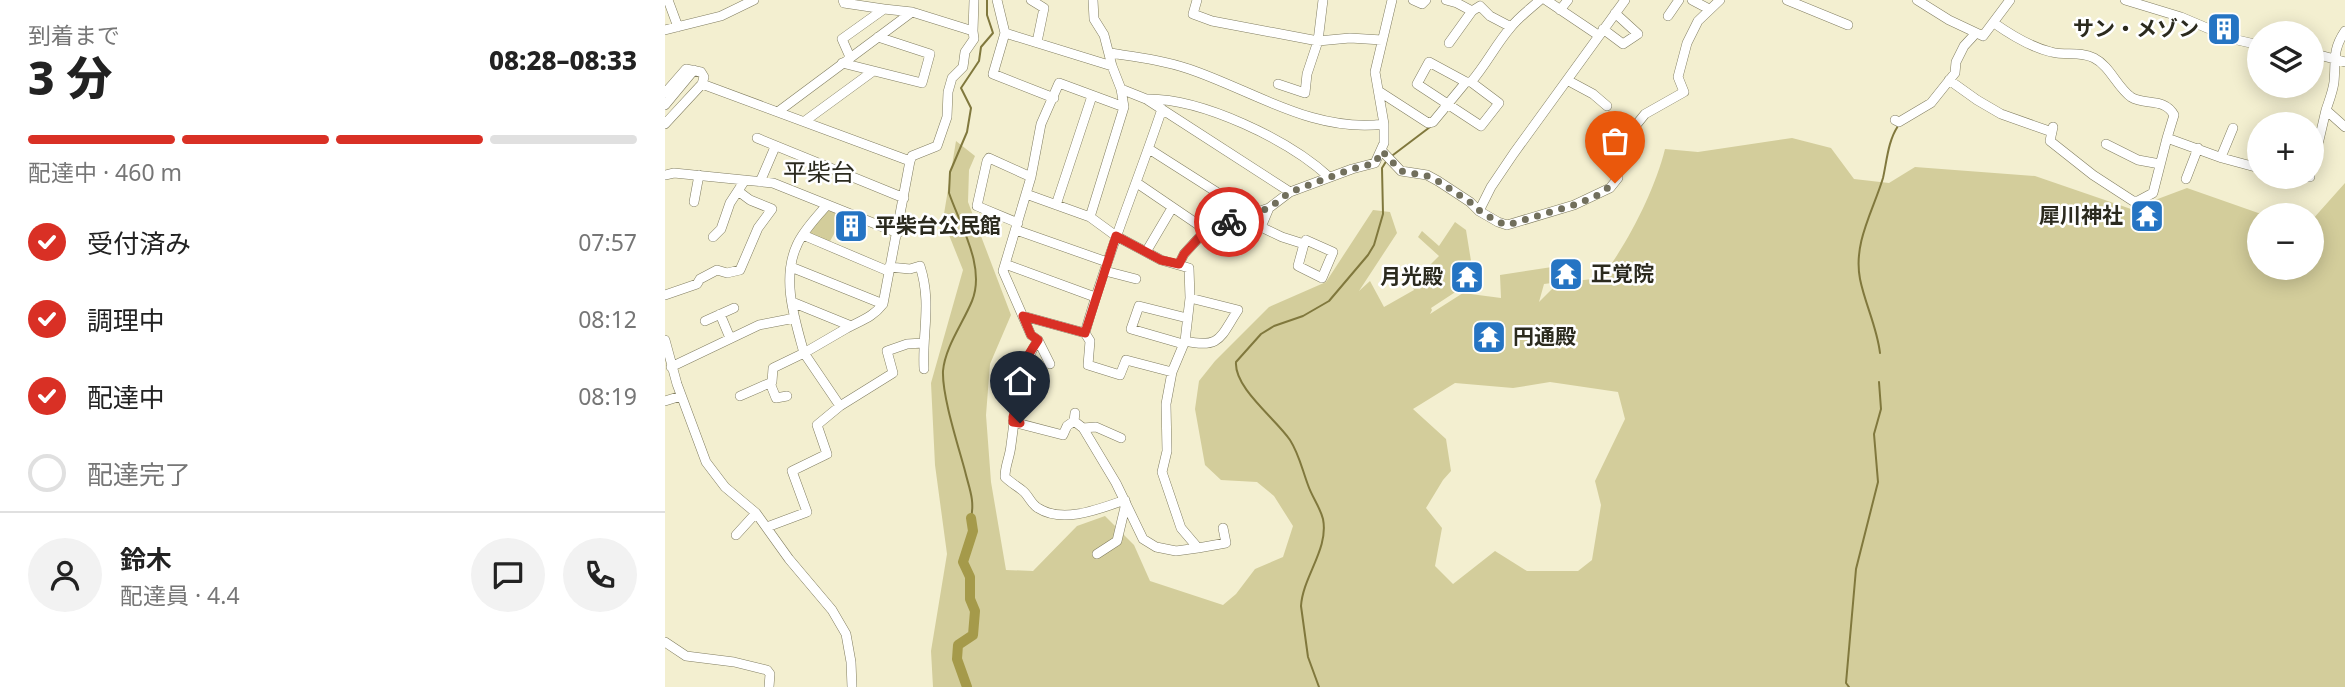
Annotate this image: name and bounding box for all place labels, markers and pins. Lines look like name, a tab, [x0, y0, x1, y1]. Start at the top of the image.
building icon: サン・メゾン	[2205, 10, 2243, 48]
place label: サン・メゾン	[2073, 14, 2199, 42]
pin	[1585, 111, 1645, 183]
temple icon: 犀川神社	[2128, 197, 2166, 235]
place label: 犀川神社	[2039, 201, 2123, 229]
building icon: 平柴台公民館	[832, 207, 870, 245]
place label: 平柴台公民館	[875, 211, 1001, 239]
temple icon: 正覚院	[1547, 255, 1585, 293]
temple icon: 月光殿	[1448, 258, 1486, 296]
place label: 正覚院	[1591, 259, 1654, 287]
place label: 月光殿	[1380, 262, 1443, 290]
temple icon: 円通殿	[1470, 318, 1508, 356]
place label: 円通殿	[1513, 322, 1576, 350]
pin	[990, 351, 1050, 423]

